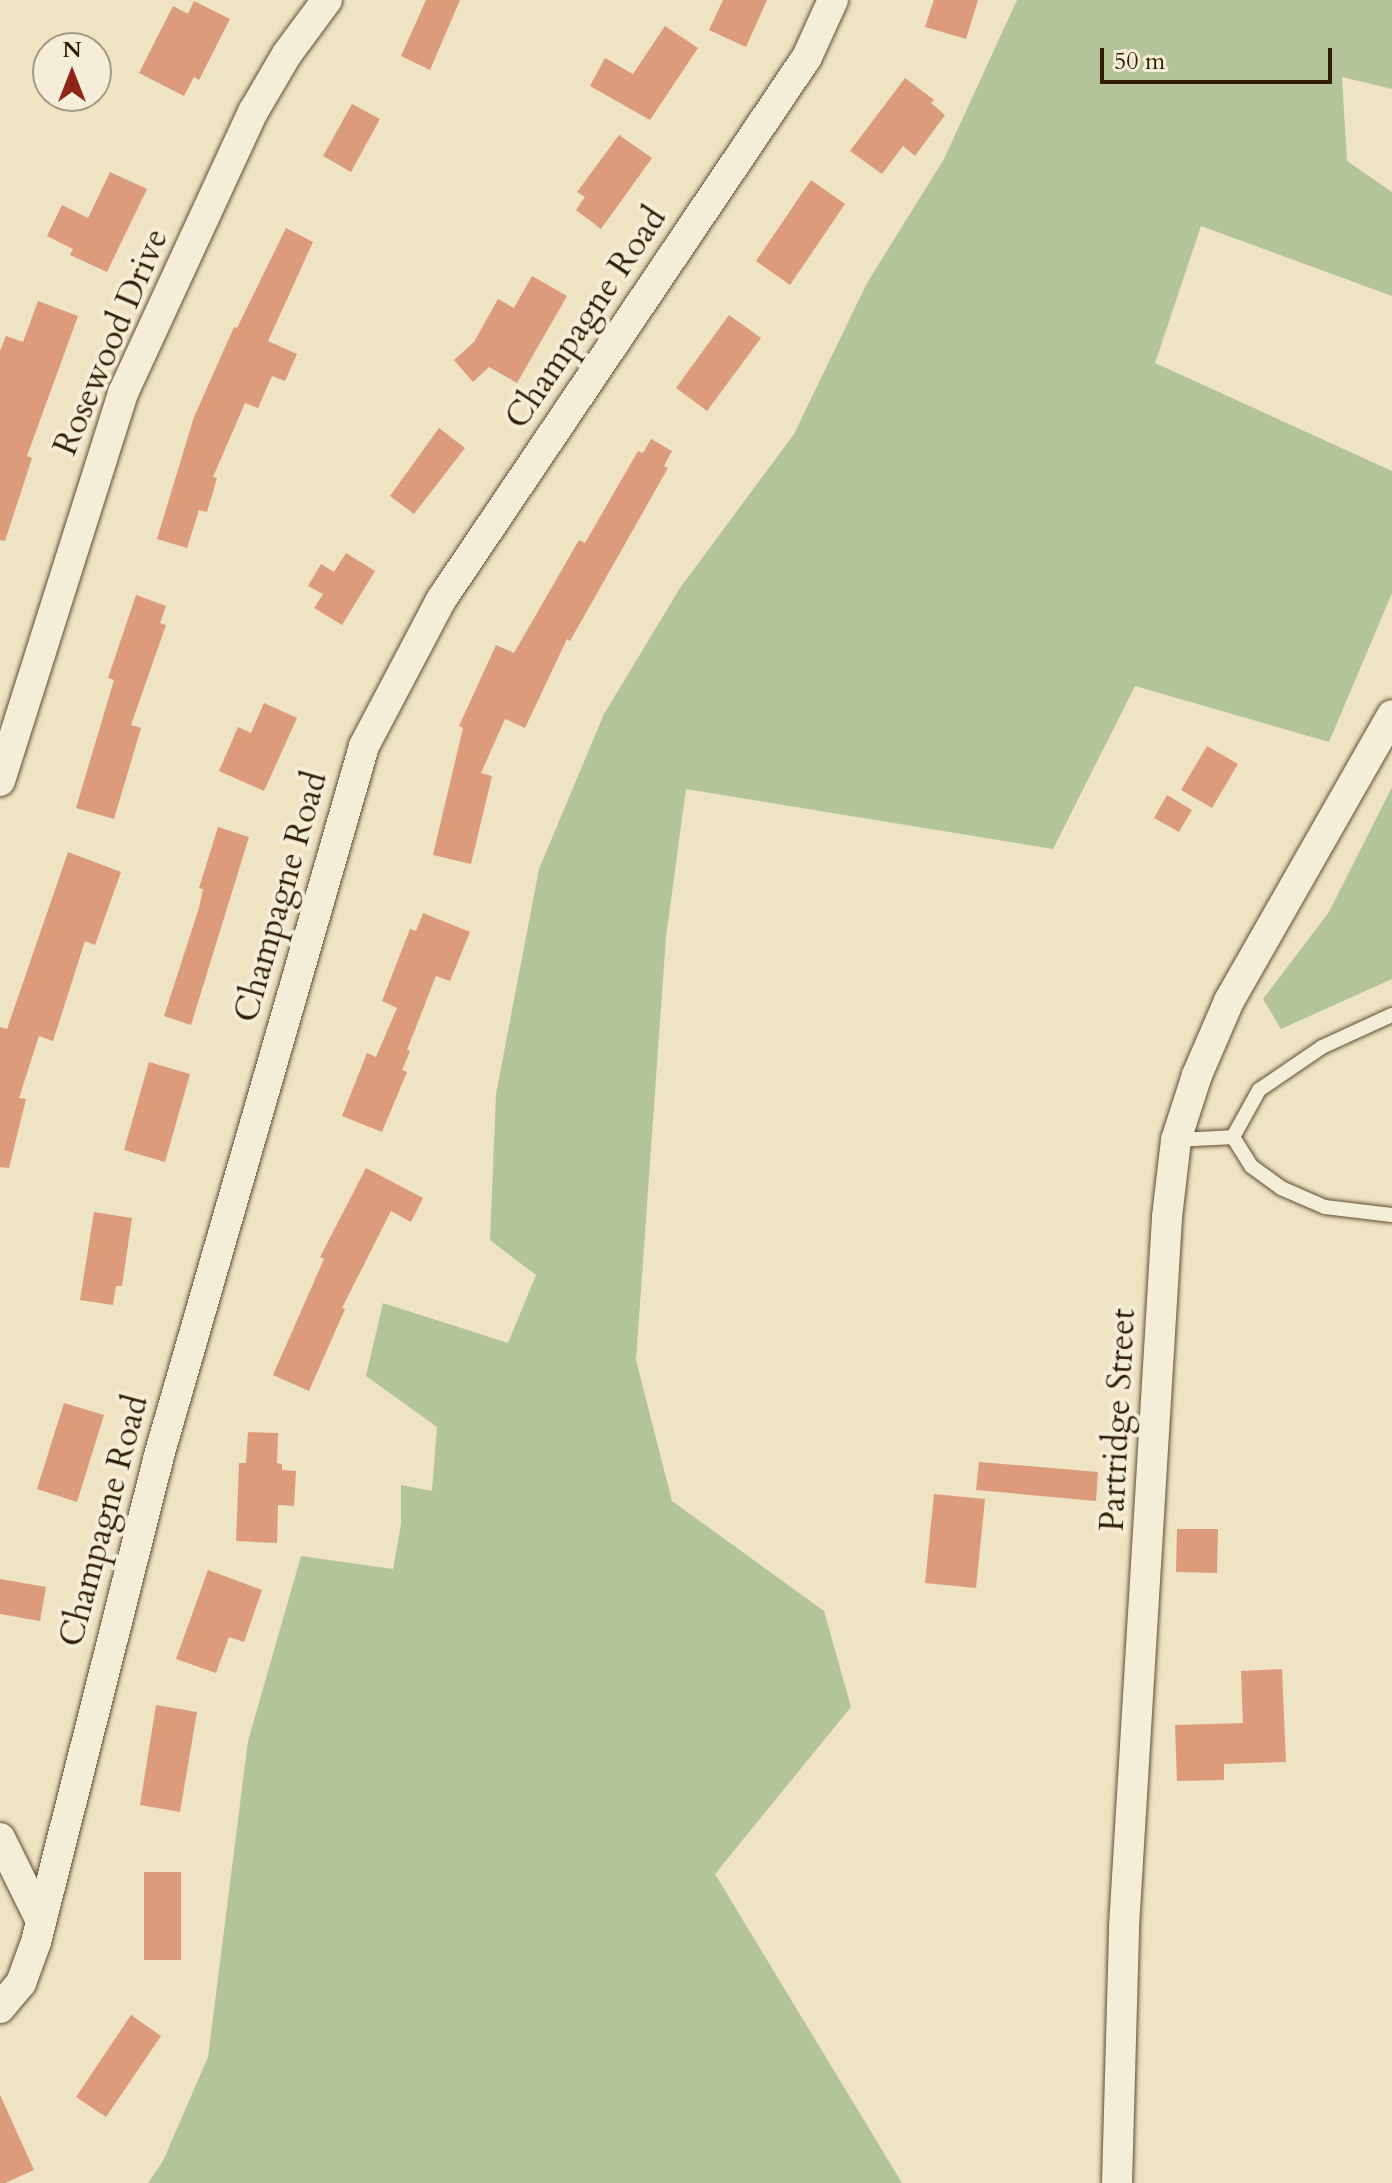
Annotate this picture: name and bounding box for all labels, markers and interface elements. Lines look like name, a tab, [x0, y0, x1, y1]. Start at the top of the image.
north arrow	[32, 32, 112, 112]
scale bar	[1104, 32, 1336, 82]
text: N	[62, 35, 82, 65]
text: 50 m	[1114, 45, 1165, 78]
street label: Champagne Road	[497, 199, 675, 437]
street label: Rosewood Drive	[45, 223, 177, 461]
street label: Champagne Road	[226, 767, 336, 1027]
street label: Partridge Street	[1092, 1307, 1144, 1533]
street label: Champagne Road	[51, 1391, 157, 1651]

